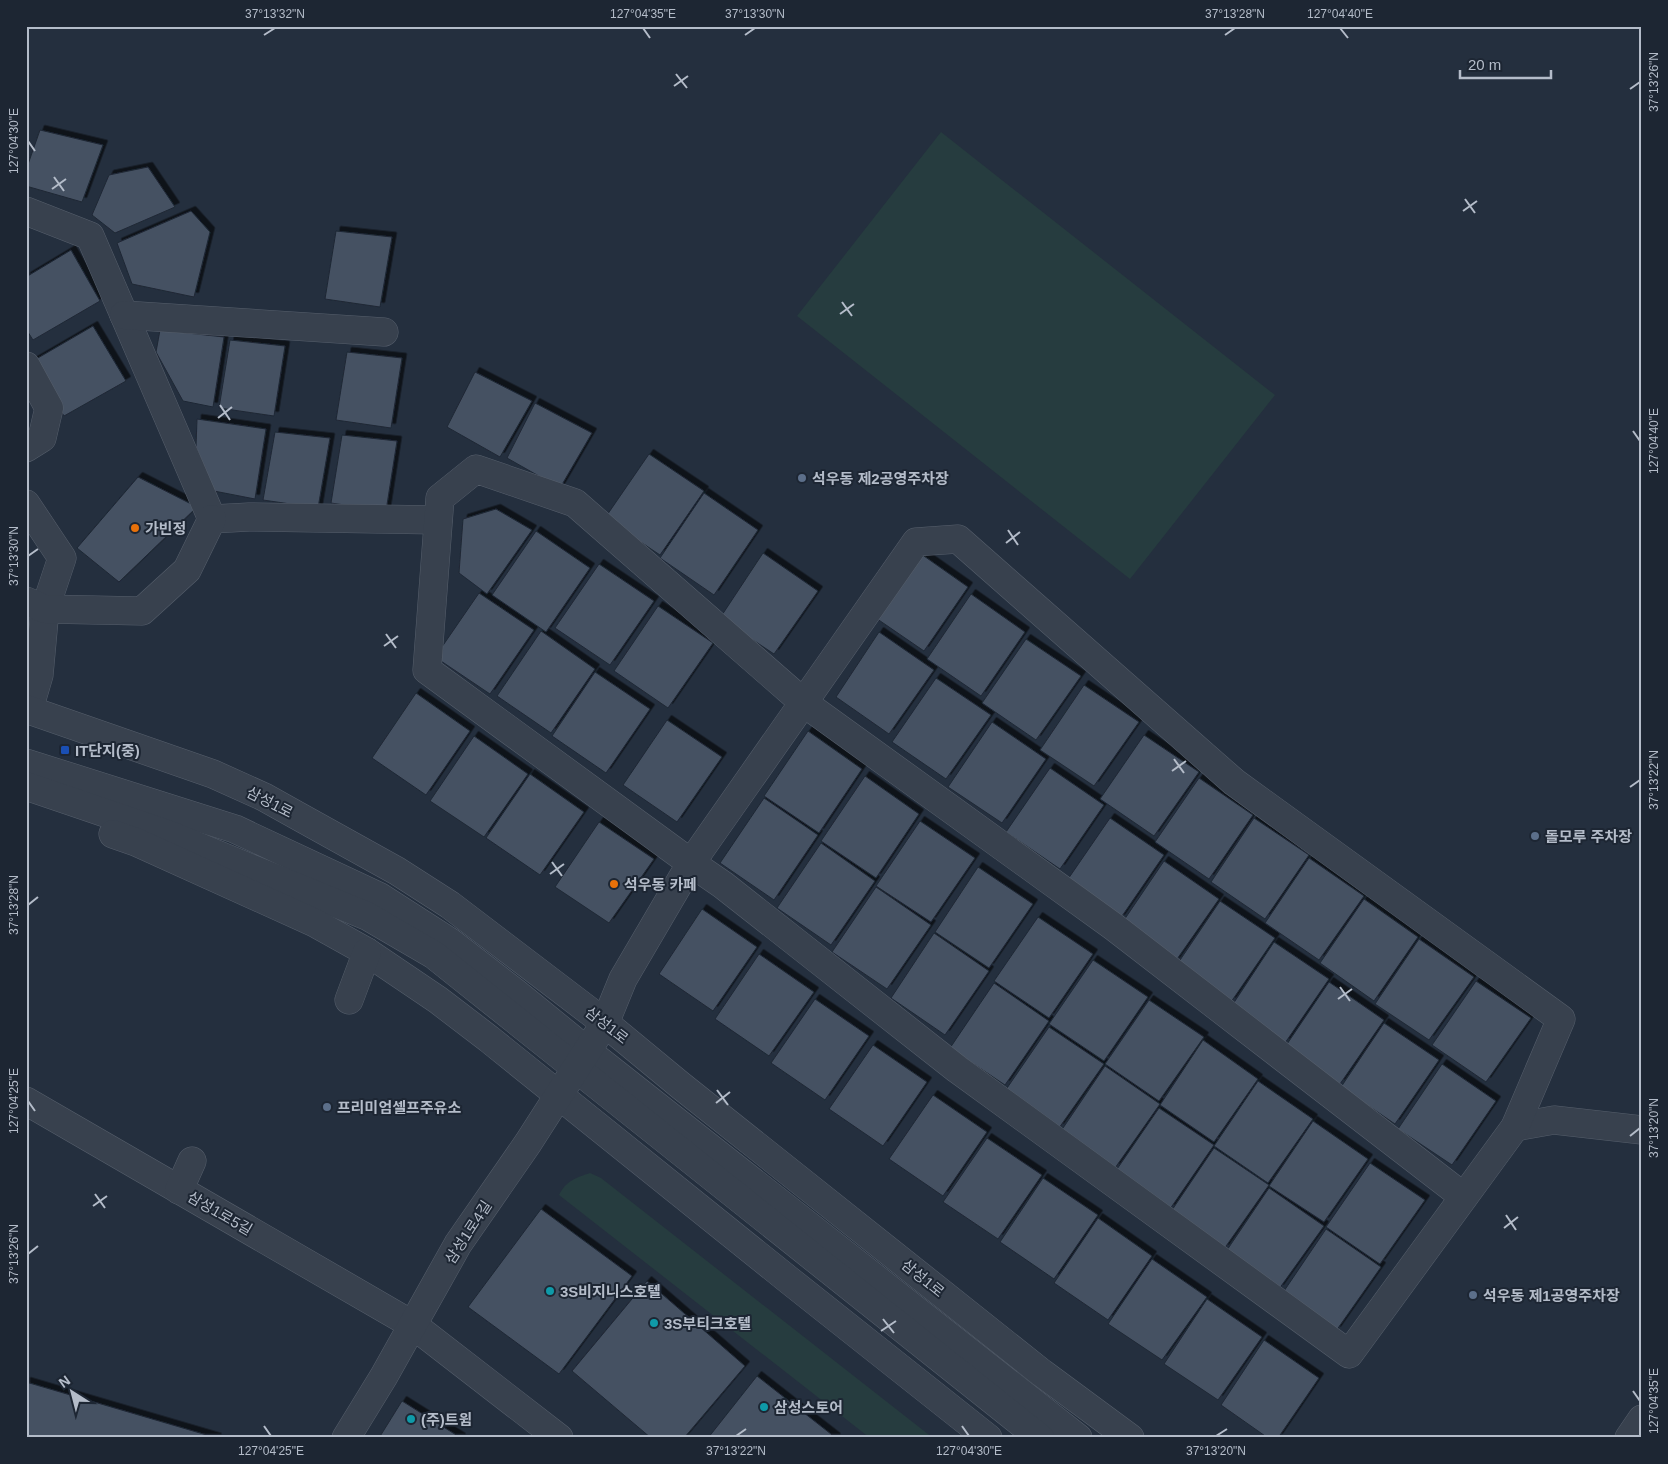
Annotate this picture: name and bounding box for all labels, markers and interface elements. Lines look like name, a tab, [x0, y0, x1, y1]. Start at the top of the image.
text: 37°13'32"N	[245, 7, 305, 21]
text: 127°04'35"E	[610, 7, 676, 21]
text: 37°13'30"N	[725, 7, 785, 21]
text: 37°13'28"N	[1205, 7, 1265, 21]
text: 127°04'40"E	[1307, 7, 1373, 21]
scale bar	[1460, 48, 1552, 80]
text: 37°13'26"N	[1647, 52, 1661, 112]
text: 20 m	[1468, 56, 1501, 73]
text: 127°04'30"E	[7, 108, 21, 174]
text: 127°04'40"E	[1647, 408, 1661, 474]
place label: 석우동 제2공영주차장	[812, 470, 949, 487]
marker: 석우동 제2공영주차장	[796, 472, 808, 484]
place label: 가빈정	[145, 520, 186, 537]
marker: 가빈정	[129, 522, 141, 534]
text: 37°13'30"N	[7, 526, 21, 586]
place label: IT단지(중)	[75, 742, 140, 759]
marker: IT단지(중)	[59, 744, 71, 756]
text: 37°13'22"N	[1647, 750, 1661, 810]
street label: 삼성1로	[244, 783, 296, 821]
place label: 돌모루 주차장	[1545, 828, 1632, 845]
marker: 돌모루 주차장	[1529, 830, 1541, 842]
text: 37°13'28"N	[7, 875, 21, 935]
place label: 석우동 카페	[624, 876, 697, 893]
marker: 석우동 카페	[608, 878, 620, 890]
street label: 삼성1로	[582, 1003, 632, 1047]
text: 127°04'25"E	[7, 1068, 21, 1134]
text: 37°13'20"N	[1647, 1098, 1661, 1158]
place label: 프리미엄셀프주유소	[337, 1099, 461, 1116]
marker: 프리미엄셀프주유소	[321, 1101, 333, 1113]
street label: 삼성1로5길	[185, 1188, 255, 1238]
street label: 삼성1로4길	[441, 1197, 495, 1267]
text: 37°13'26"N	[7, 1224, 21, 1284]
street label: 삼성1로	[898, 1256, 948, 1300]
place label: 3S비지니스호텔	[560, 1283, 661, 1300]
marker: 3S비지니스호텔	[544, 1285, 556, 1297]
place label: 석우동 제1공영주차장	[1483, 1287, 1620, 1304]
marker: 석우동 제1공영주차장	[1467, 1289, 1479, 1301]
place label: 3S부티크호텔	[664, 1315, 751, 1332]
marker: 3S부티크호텔	[648, 1317, 660, 1329]
north arrow	[48, 1366, 98, 1416]
text: 127°04'35"E	[1647, 1368, 1661, 1434]
text: N	[56, 1372, 73, 1391]
place label: 삼성스토어	[774, 1399, 843, 1416]
marker: 삼성스토어	[758, 1401, 770, 1413]
place label: (주)트윔	[421, 1411, 472, 1428]
marker: (주)트윔	[405, 1413, 417, 1425]
text: 127°04'25"E	[238, 1444, 304, 1458]
text: 37°13'22"N	[706, 1444, 766, 1458]
text: 127°04'30"E	[936, 1444, 1002, 1458]
text: 37°13'20"N	[1186, 1444, 1246, 1458]

